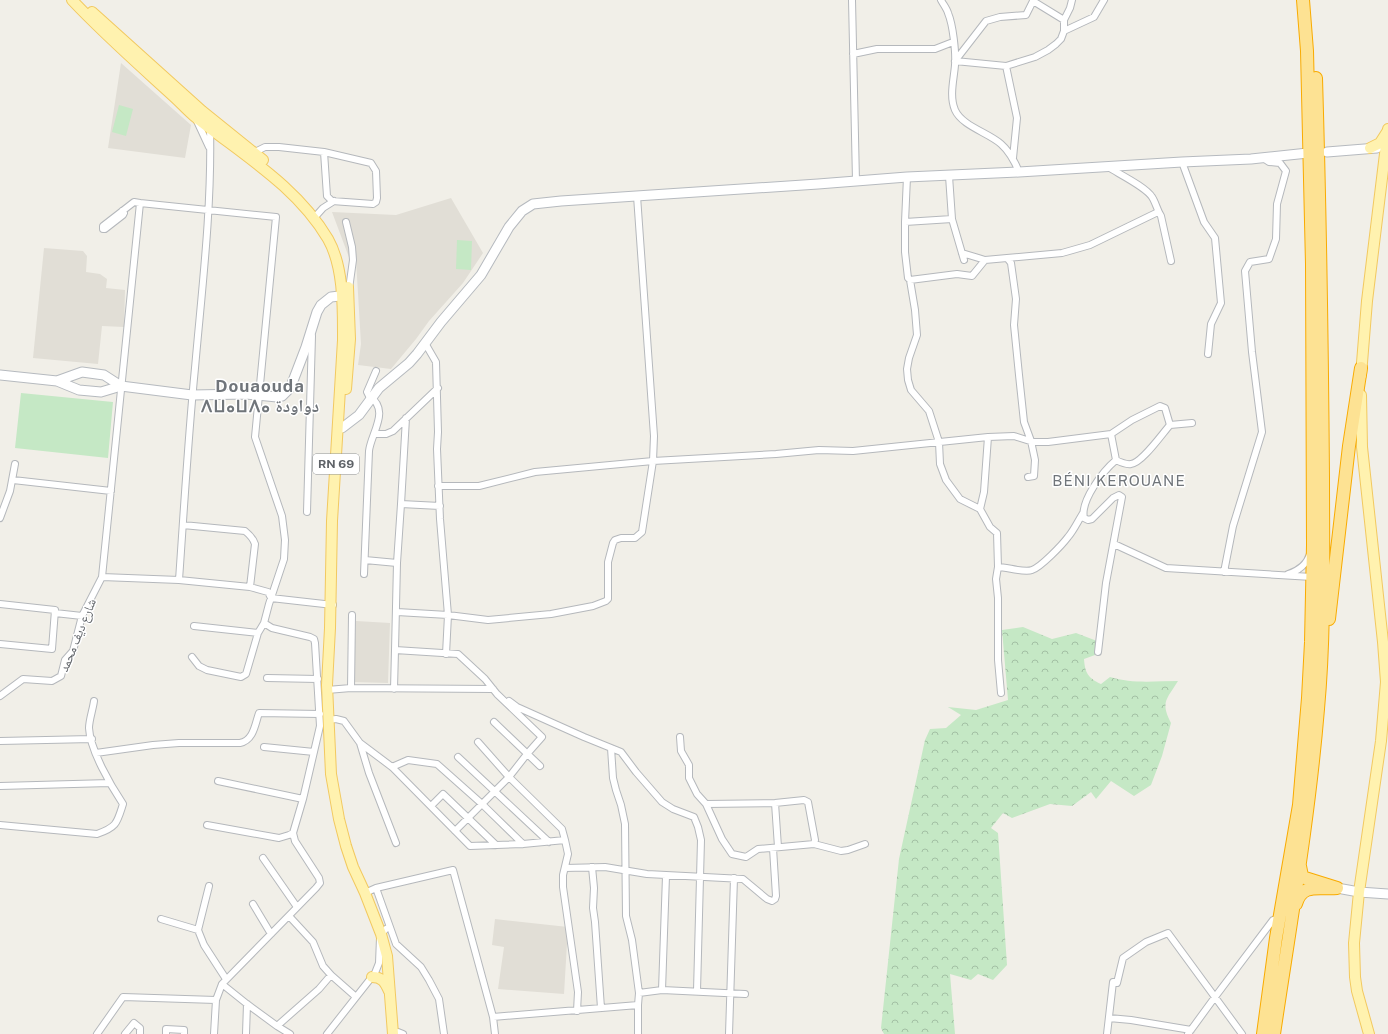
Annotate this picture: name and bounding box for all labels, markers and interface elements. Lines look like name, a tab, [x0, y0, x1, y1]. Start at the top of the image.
district label: Douaouda ⴷⵡⴰⵡⴷⴰ دواودة	[201, 376, 319, 416]
road number: RN 69	[313, 454, 359, 474]
district label: BÉNI KEROUANE	[1052, 472, 1186, 489]
street label: شارع ديف محمد	[56, 596, 101, 675]

